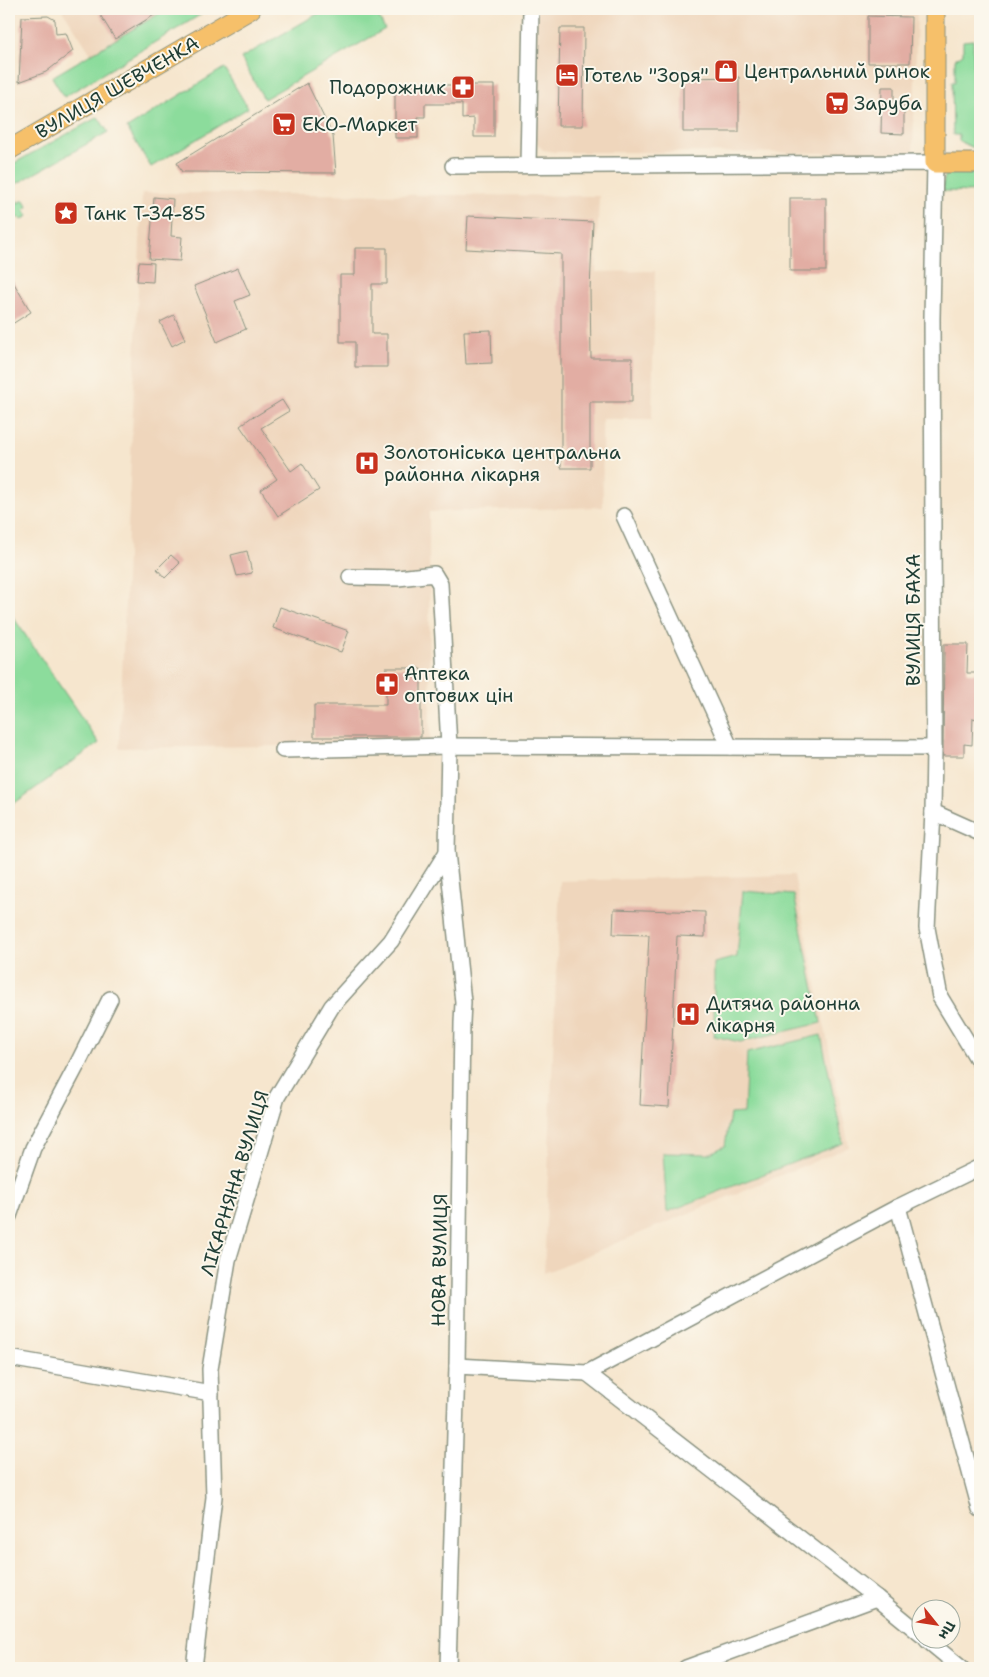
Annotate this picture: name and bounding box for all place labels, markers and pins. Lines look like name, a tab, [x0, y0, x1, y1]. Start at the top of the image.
shop icon: Центральний ринок	[713, 58, 739, 84]
place label: Центральний ринок	[744, 59, 930, 84]
hotel icon: Готель "Зоря"	[554, 62, 580, 88]
place label: Готель "Зоря"	[584, 63, 709, 88]
pharmacy icon: Подорожник	[450, 74, 476, 100]
place label: Подорожник	[330, 75, 446, 100]
supermarket icon: Заруба	[824, 90, 850, 116]
place label: Заруба	[854, 91, 922, 116]
supermarket icon: ЕКО-Маркет	[271, 111, 297, 137]
place label: ЕКО-Маркет	[302, 112, 417, 137]
place icon: Танк Т-34-85	[53, 200, 79, 226]
place label: Танк Т-34-85	[84, 201, 206, 226]
place label: Золотоніська центральна районна лікарня	[384, 440, 621, 487]
hospital icon: Золотоніська центральна районна лікарня	[354, 450, 380, 476]
place label: Аптека оптових цін	[404, 661, 514, 708]
pharmacy icon: Аптека оптових цін	[374, 671, 400, 697]
place label: Дитяча районна лікарня	[706, 991, 860, 1038]
hospital icon: Дитяча районна лікарня	[675, 1001, 701, 1027]

